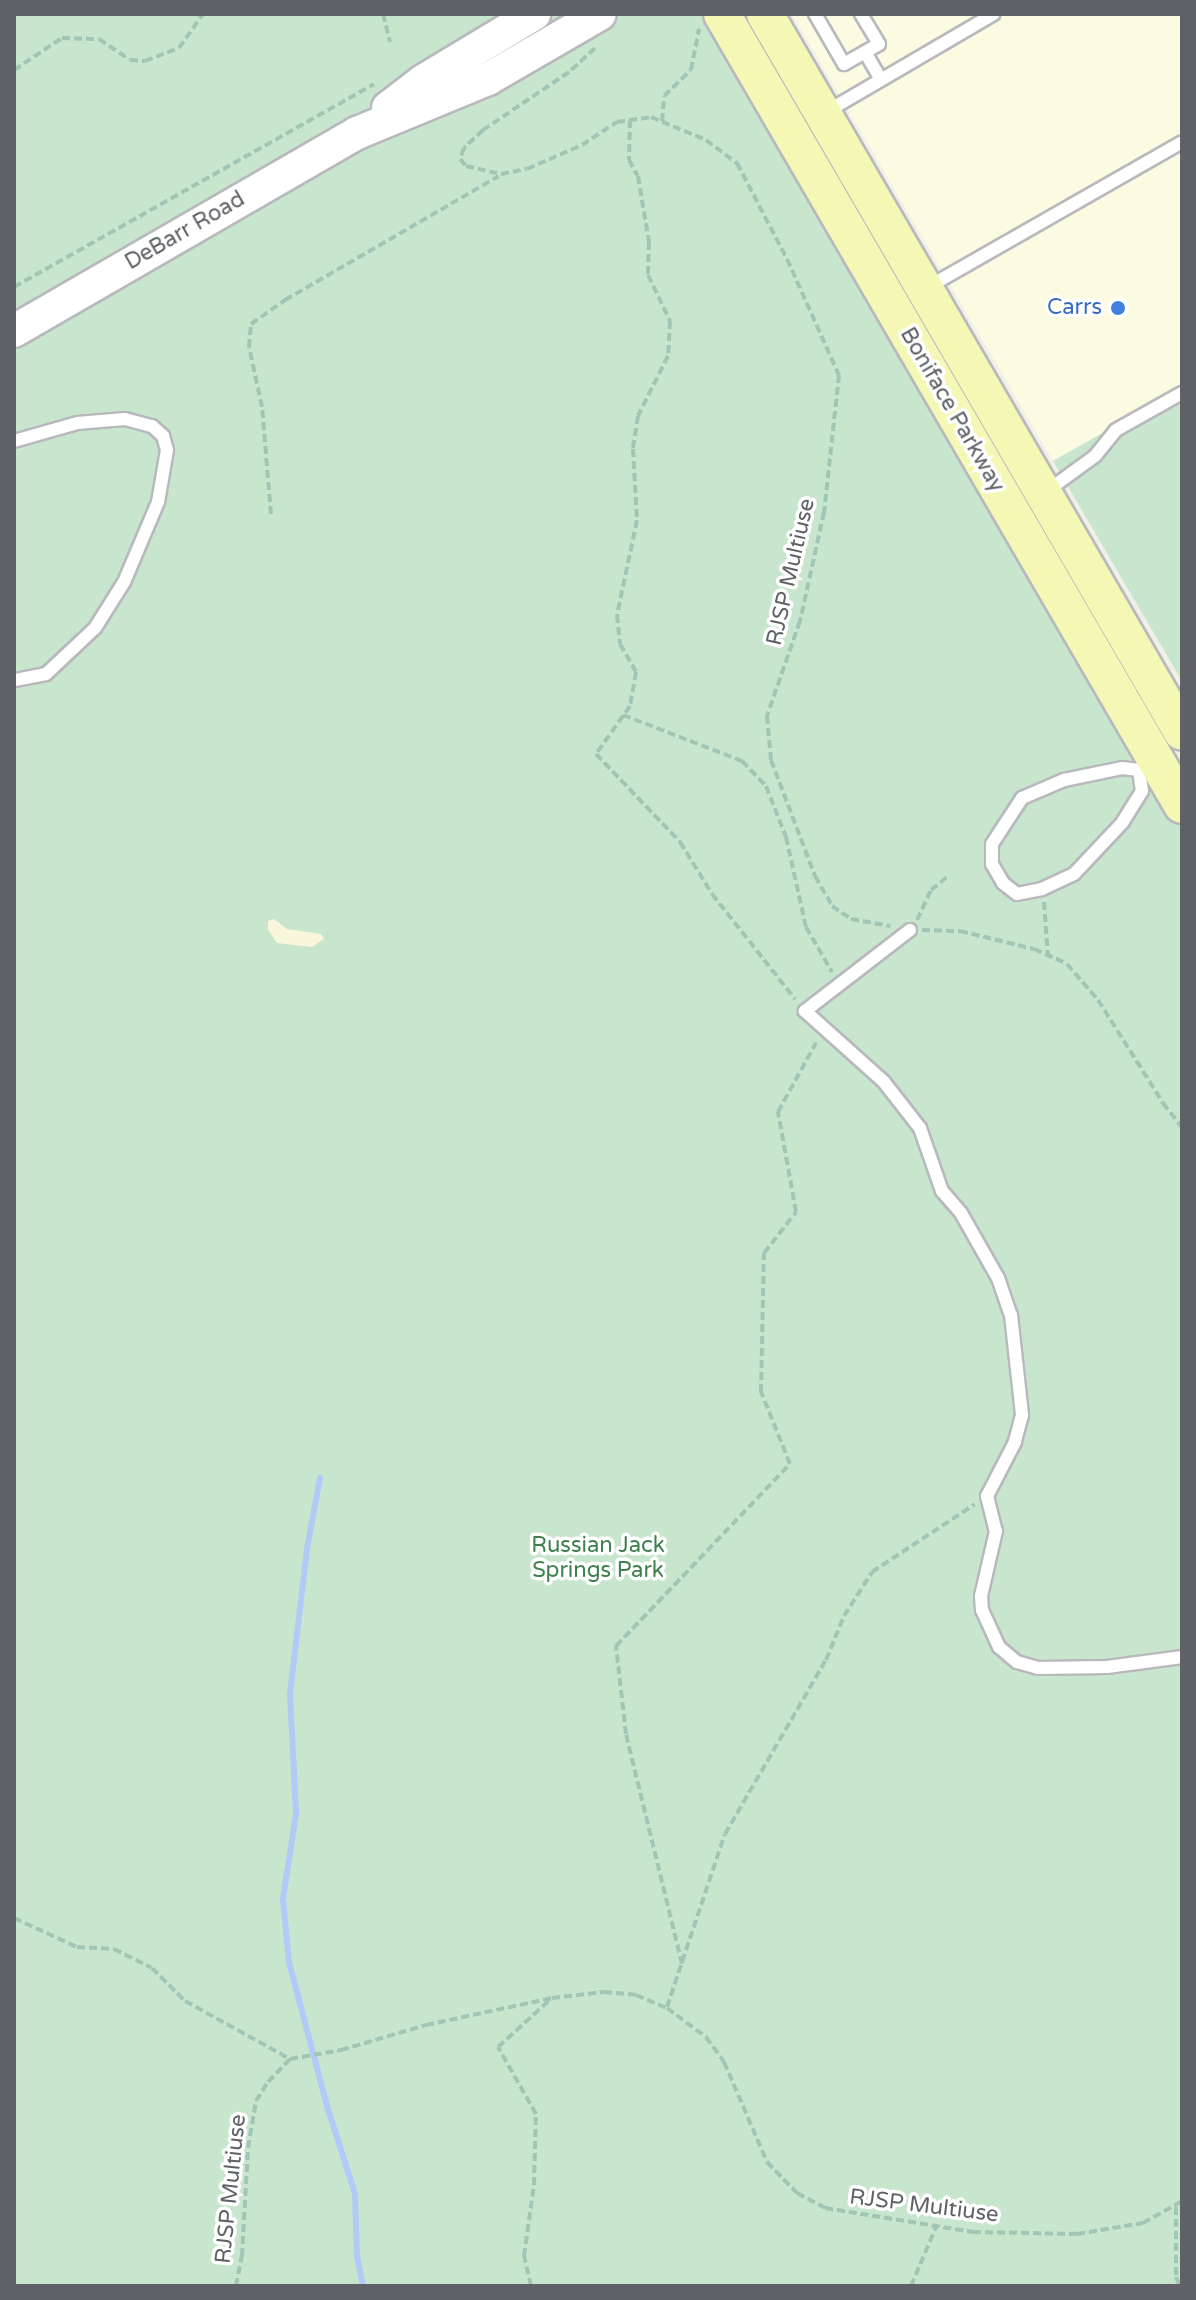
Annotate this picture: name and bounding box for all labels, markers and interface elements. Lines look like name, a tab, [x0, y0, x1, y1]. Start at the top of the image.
street label: DeBarr Road	[120, 186, 250, 276]
place label: Carrs	[1047, 295, 1102, 321]
marker: Carrs	[1109, 299, 1127, 317]
street label: Boniface Parkway	[894, 323, 1010, 497]
street label: RJSP Multiuse	[761, 496, 821, 648]
park label: Russian Jack Springs Park	[531, 1532, 665, 1584]
street label: RJSP Multiuse	[210, 2113, 252, 2265]
street label: RJSP Multiuse	[848, 2184, 1000, 2228]

